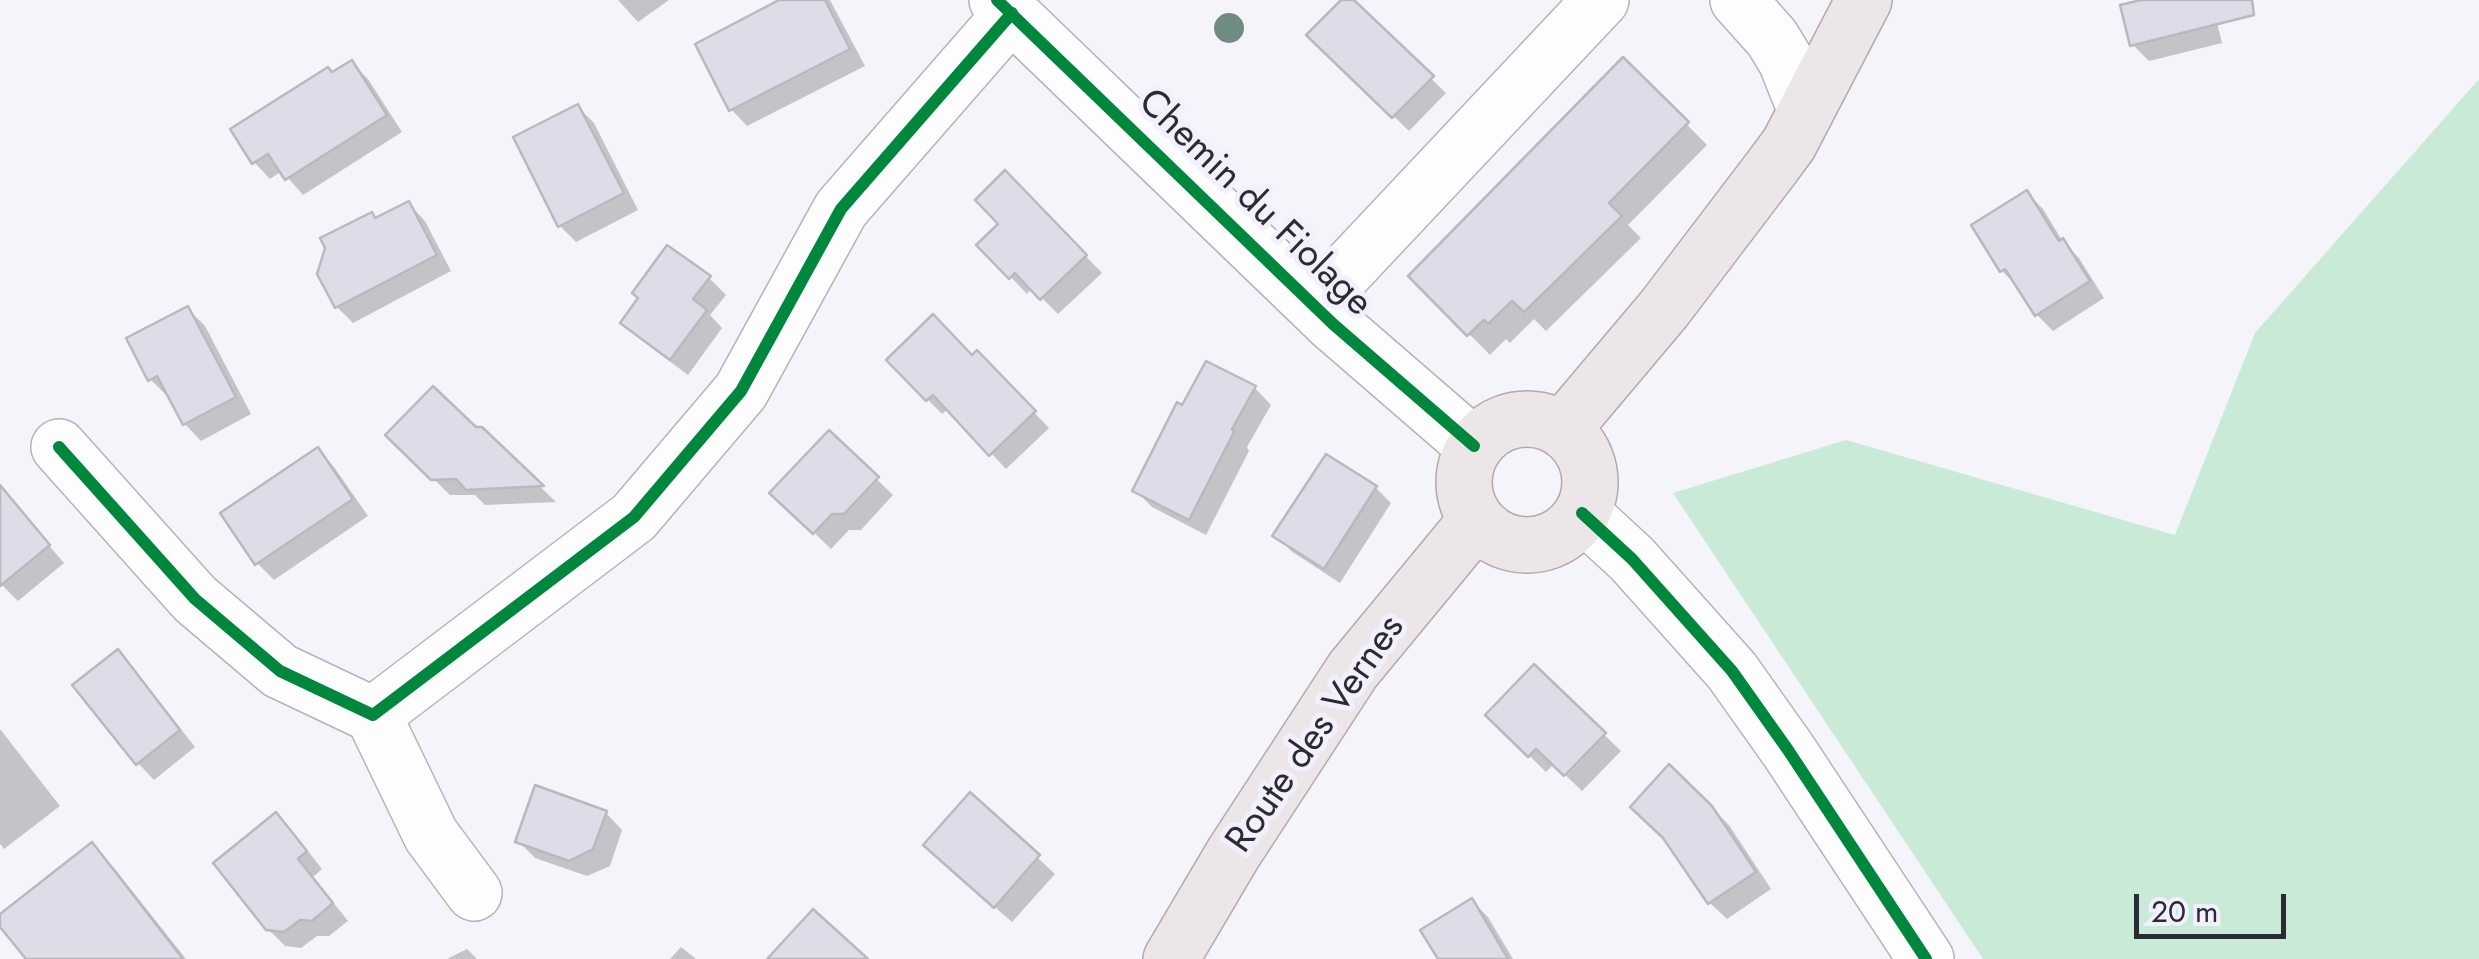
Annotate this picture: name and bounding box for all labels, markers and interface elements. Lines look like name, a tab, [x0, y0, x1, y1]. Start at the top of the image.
street label: Chemin du Fiolage	[1128, 81, 1380, 327]
street label: Route des Vernes	[1218, 607, 1416, 863]
scale bar	[2139, 874, 2292, 936]
text: 20 m	[2151, 890, 2218, 933]

